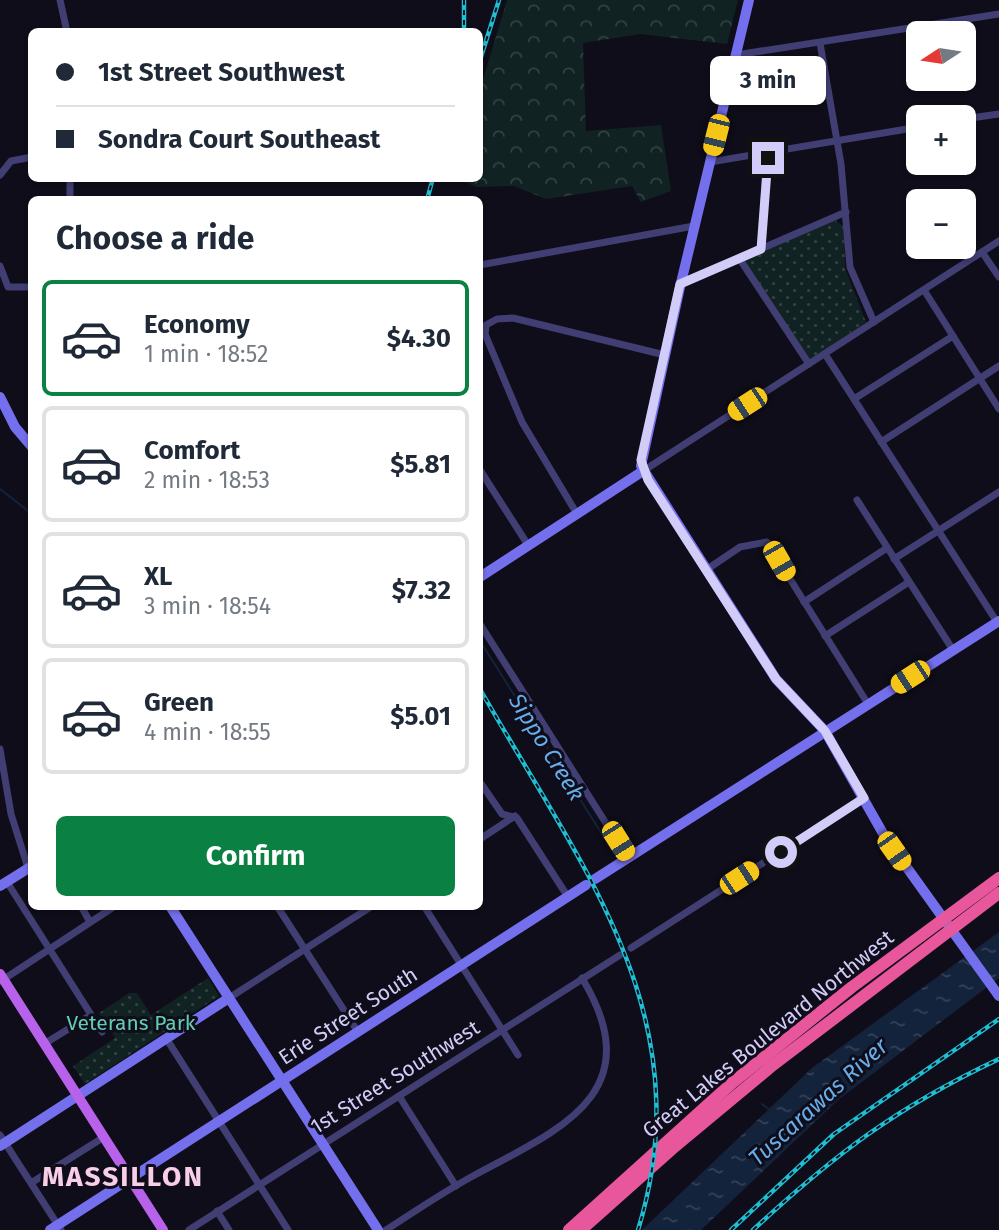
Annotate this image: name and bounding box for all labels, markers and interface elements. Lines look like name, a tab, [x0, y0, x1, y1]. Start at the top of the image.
north arrow	[906, 21, 976, 91]
map controls	[906, 21, 976, 259]
text: 1st Street Southwest	[98, 57, 345, 88]
callout: 3 min	[710, 57, 826, 106]
text: 3 min	[740, 66, 796, 94]
button: +	[906, 105, 976, 175]
car	[701, 112, 732, 158]
text: Sondra Court Southeast	[98, 124, 380, 155]
route end	[752, 142, 784, 174]
button: −	[906, 189, 976, 259]
text: Choose a ride	[56, 219, 254, 257]
icon: car	[60, 307, 123, 370]
text: Economy	[144, 309, 250, 340]
text: $4.30	[387, 323, 451, 354]
text: 1 min · 18:52	[144, 340, 268, 368]
car	[724, 384, 771, 424]
icon: car	[60, 433, 123, 496]
text: Comfort	[144, 435, 240, 466]
text: $5.81	[390, 449, 451, 480]
text: 2 min · 18:53	[144, 466, 270, 494]
car	[760, 538, 799, 584]
icon: car	[60, 559, 123, 622]
text: XL	[144, 561, 172, 592]
text: $7.32	[392, 575, 451, 606]
text: 3 min · 18:54	[144, 592, 271, 620]
car	[887, 657, 934, 697]
icon: car	[60, 685, 123, 748]
text: Green	[144, 687, 214, 718]
water label: Sippo Creek	[502, 687, 591, 806]
text: $5.01	[390, 701, 451, 732]
text: 4 min · 18:55	[144, 718, 271, 746]
button: Confirm	[56, 816, 455, 896]
car	[598, 818, 639, 864]
car	[874, 828, 915, 874]
route start	[765, 836, 797, 868]
car	[716, 858, 763, 898]
street label: Great Lakes Boulevard Northwest	[637, 924, 899, 1143]
street label: Erie Street South	[274, 961, 422, 1071]
park label: Veterans Park	[66, 1010, 196, 1036]
street label: 1st Street Southwest	[306, 1014, 485, 1140]
water label: Tuscarawas River	[743, 1031, 894, 1172]
district label: MASSILLON	[42, 1160, 204, 1193]

